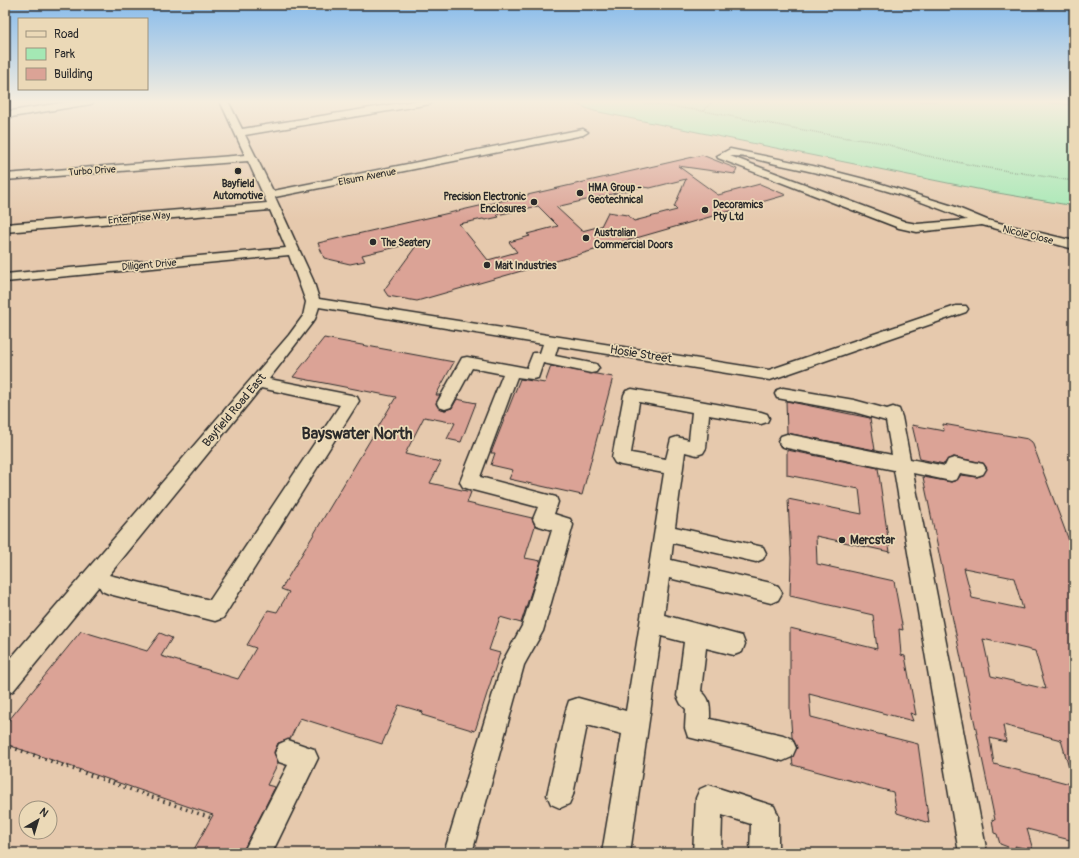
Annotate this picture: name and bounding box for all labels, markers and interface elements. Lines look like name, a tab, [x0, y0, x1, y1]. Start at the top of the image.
legend	[18, 18, 148, 90]
text: Road	[54, 27, 79, 42]
text: Park	[54, 47, 75, 62]
text: Building	[54, 67, 93, 82]
street label: Turbo Drive	[68, 163, 116, 179]
marker: Bayfield Automotive	[233, 166, 243, 176]
street label: Elsum Avenue	[337, 166, 397, 188]
place label: Bayfield Automotive	[213, 178, 264, 202]
place label: HMA Group - Geotechnical	[588, 182, 643, 206]
marker: HMA Group - Geotechnical	[575, 188, 585, 198]
place label: Precision Electronic Enclosures	[443, 191, 527, 215]
marker: Precision Electronic Enclosures	[529, 197, 539, 207]
place label: Decoramics Pty Ltd	[713, 199, 764, 223]
marker: Decoramics Pty Ltd	[700, 205, 710, 215]
street label: Enterprise Way	[107, 209, 171, 227]
street label: Nicole Close	[1001, 223, 1054, 247]
place label: Australian Commercial Doors	[594, 227, 673, 251]
marker: Australian Commercial Doors	[581, 233, 591, 243]
marker: The Seatery	[368, 237, 378, 247]
place label: The Seatery	[380, 237, 431, 249]
street label: Diligent Drive	[121, 257, 177, 273]
marker: Mait Industries	[482, 260, 492, 270]
place label: Mait Industries	[495, 260, 557, 272]
street label: Hosie Street	[609, 342, 673, 367]
street label: Bayfield Road East	[199, 370, 270, 450]
district label: Bayswater North	[302, 424, 413, 444]
place label: Mercstar	[850, 533, 896, 548]
marker: Mercstar	[837, 535, 847, 545]
north arrow	[18, 800, 58, 840]
text: N	[37, 805, 51, 820]

